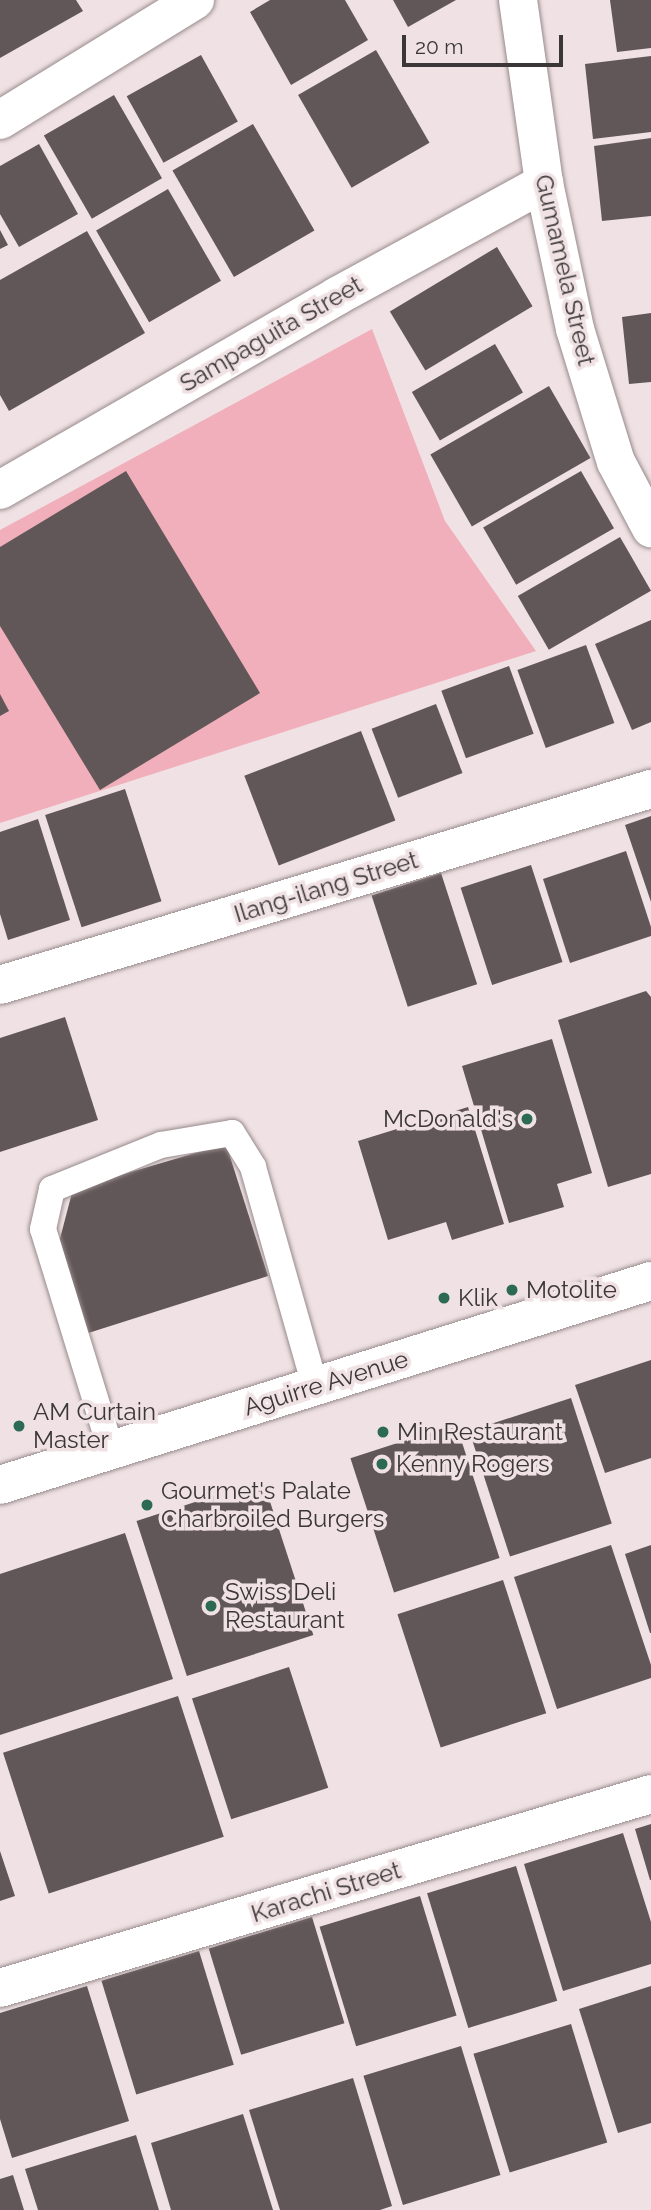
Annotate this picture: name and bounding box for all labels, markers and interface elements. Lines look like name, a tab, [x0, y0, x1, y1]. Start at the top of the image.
scale bar	[406, 21, 567, 65]
text: 20 m	[415, 34, 463, 59]
street label: Gumamela Street	[529, 172, 601, 368]
street label: Sampaguita Street	[175, 270, 367, 398]
street label: Ilang-ilang Street	[231, 845, 421, 929]
place label: McDonald's	[383, 1105, 513, 1133]
marker: McDonald's	[519, 1111, 535, 1127]
place label: Motolite	[526, 1276, 617, 1304]
marker: Motolite	[504, 1282, 520, 1298]
place label: Klik	[458, 1284, 498, 1312]
marker: Klik	[436, 1290, 452, 1306]
street label: Aguirre Avenue	[240, 1344, 412, 1422]
place label: AM Curtain Master	[33, 1398, 156, 1454]
marker: AM Curtain Master	[11, 1418, 27, 1434]
place label: Min Restaurant	[397, 1418, 563, 1446]
marker: Min Restaurant	[375, 1424, 391, 1440]
place label: Kenny Rogers	[396, 1450, 550, 1478]
marker: Kenny Rogers	[374, 1456, 390, 1472]
place label: Gourmet's Palate Charbroiled Burgers	[161, 1477, 384, 1533]
marker: Gourmet's Palate Charbroiled Burgers	[139, 1497, 155, 1513]
place label: Swiss Deli Restaurant	[225, 1578, 345, 1634]
marker: Swiss Deli Restaurant	[203, 1598, 219, 1614]
street label: Karachi Street	[248, 1856, 404, 1928]

